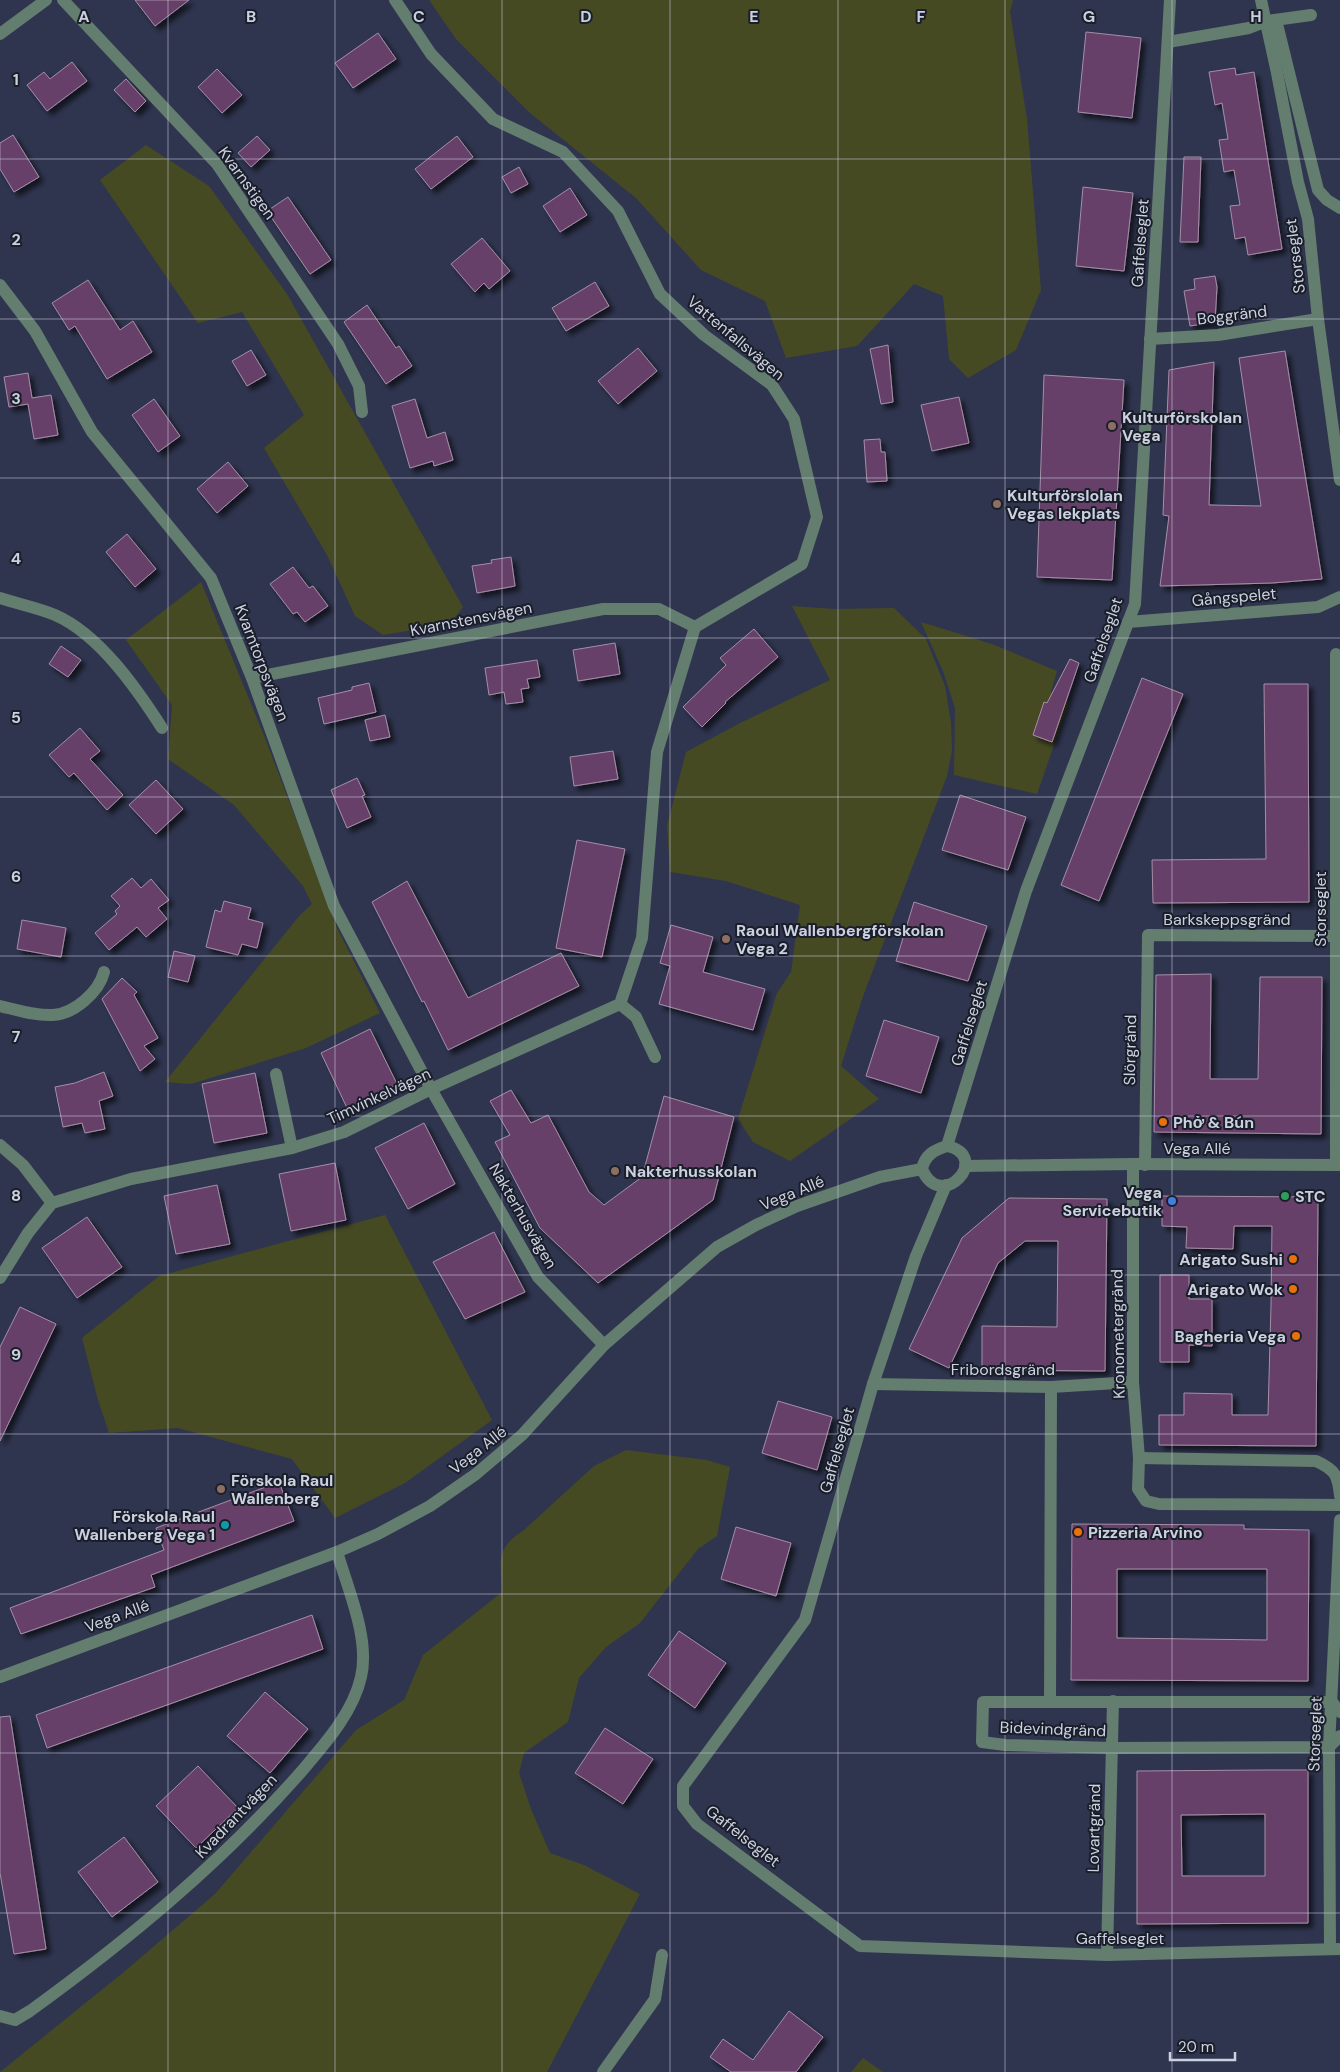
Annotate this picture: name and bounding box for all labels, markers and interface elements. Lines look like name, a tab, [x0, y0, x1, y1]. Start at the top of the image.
text: A	[78, 6, 90, 27]
text: B	[246, 6, 256, 27]
text: C	[413, 6, 425, 27]
text: D	[580, 6, 592, 27]
text: E	[749, 6, 759, 27]
text: F	[917, 6, 926, 27]
text: G	[1083, 6, 1095, 27]
text: H	[1250, 6, 1262, 27]
text: 1	[13, 69, 19, 90]
street label: Kvarnstigen	[213, 142, 281, 224]
street label: Gaffelseglet	[1126, 198, 1154, 288]
street label: Storseglet	[1280, 217, 1310, 295]
text: 2	[11, 229, 21, 250]
street label: Vattenfallsvägen	[683, 291, 789, 385]
street label: Boggränd	[1196, 300, 1268, 330]
text: 3	[11, 388, 21, 409]
place label: Kulturförskolan Vega	[1122, 407, 1242, 446]
marker: Kulturförskolan Vega	[1106, 420, 1118, 432]
place label: Kulturförslolan Vegas lekplats	[1007, 485, 1123, 524]
marker: Kulturförslolan Vegas lekplats	[991, 498, 1003, 510]
text: 4	[11, 548, 21, 569]
street label: Gångspelet	[1191, 583, 1277, 611]
street label: Gaffelseglet	[1079, 595, 1127, 685]
street label: Kvarnstensvägen	[408, 597, 534, 641]
street label: Kvarntorpsvägen	[230, 602, 294, 724]
text: 5	[11, 707, 21, 728]
text: 6	[11, 866, 21, 887]
street label: Storseglet	[1310, 871, 1331, 947]
street label: Barkskeppsgränd	[1163, 909, 1291, 930]
place label: Raoul Wallenbergförskolan Vega 2	[736, 920, 944, 959]
marker: Raoul Wallenbergförskolan Vega 2	[720, 933, 732, 945]
street label: Gaffelseglet	[946, 978, 992, 1068]
street label: Slörgränd	[1119, 1014, 1141, 1086]
text: 7	[12, 1026, 21, 1047]
street label: Timvinkelvägen	[324, 1063, 434, 1129]
place label: Phở & Bún	[1173, 1112, 1254, 1133]
marker: Phở & Bún	[1157, 1116, 1169, 1128]
street label: Vega Allé	[1163, 1138, 1231, 1159]
street label: Nakterhusvägen	[484, 1159, 562, 1273]
place label: Nakterhusskolan	[625, 1161, 757, 1182]
marker: Nakterhusskolan	[609, 1165, 621, 1177]
street label: Vega Allé	[757, 1171, 827, 1215]
place label: Vega Servicebutik	[1062, 1182, 1163, 1221]
text: 8	[11, 1185, 21, 1206]
place label: STC	[1295, 1186, 1326, 1207]
marker: STC	[1279, 1190, 1291, 1202]
marker: Vega Servicebutik	[1166, 1195, 1178, 1207]
place label: Arigato Sushi	[1179, 1249, 1283, 1270]
marker: Arigato Sushi	[1287, 1253, 1299, 1265]
street label: Kronometergränd	[1106, 1269, 1130, 1399]
place label: Arigato Wok	[1187, 1279, 1284, 1300]
marker: Arigato Wok	[1287, 1283, 1299, 1295]
place label: Bagheria Vega	[1175, 1326, 1286, 1347]
marker: Bagheria Vega	[1290, 1330, 1302, 1342]
text: 9	[11, 1344, 21, 1365]
street label: Fribordsgränd	[951, 1359, 1055, 1380]
street label: Gaffelseglet	[815, 1404, 859, 1496]
street label: Vega Allé	[445, 1421, 511, 1479]
place label: Förskola Raul Wallenberg	[231, 1470, 333, 1509]
marker: Förskola Raul Wallenberg	[215, 1483, 227, 1495]
place label: Förskola Raul Wallenberg Vega 1	[74, 1506, 215, 1545]
marker: Förskola Raul Wallenberg Vega 1	[219, 1519, 231, 1531]
place label: Pizzeria Arvino	[1088, 1522, 1203, 1543]
marker: Pizzeria Arvino	[1072, 1526, 1084, 1538]
street label: Vega Allé	[82, 1595, 152, 1637]
street label: Storseglet	[1303, 1696, 1327, 1772]
street label: Bidevindgränd	[999, 1717, 1107, 1741]
street label: Kvadrantvägen	[190, 1769, 282, 1863]
street label: Lovartgränd	[1083, 1783, 1105, 1873]
street label: Gaffelseglet	[702, 1800, 784, 1872]
street label: Gaffelseglet	[1076, 1928, 1164, 1949]
scale bar	[1170, 2030, 1235, 2062]
text: 20 m	[1178, 2037, 1214, 2057]

